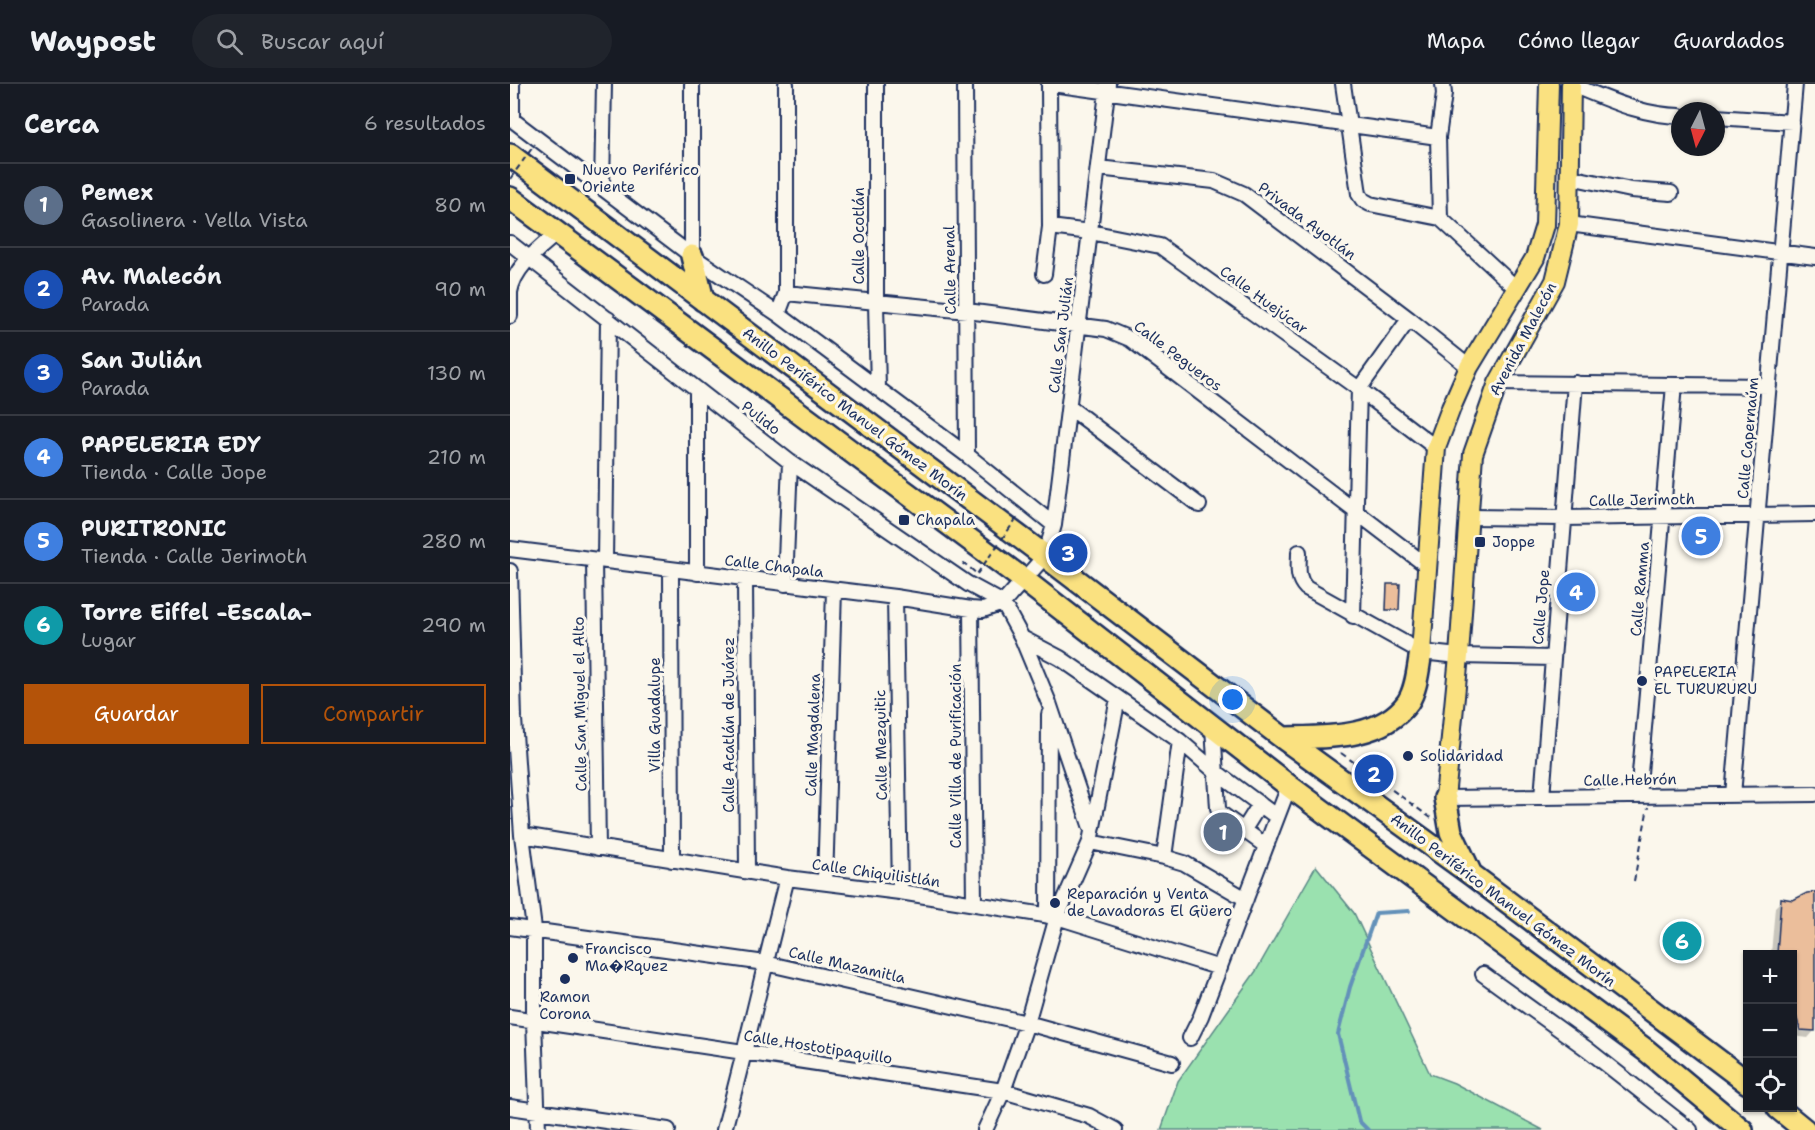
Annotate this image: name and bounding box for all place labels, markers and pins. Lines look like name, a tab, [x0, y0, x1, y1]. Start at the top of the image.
place label: Nuevo Periférico Oriente	[582, 160, 699, 197]
marker: Nuevo Periférico Oriente	[563, 172, 577, 186]
place label: Chapala	[916, 510, 976, 530]
marker: Chapala	[897, 513, 911, 527]
pin: 5	[1682, 514, 1720, 558]
pin: 3	[1048, 530, 1088, 576]
place label: Joppe	[1492, 532, 1535, 552]
marker: Joppe	[1473, 535, 1487, 549]
pin: 4	[1556, 570, 1596, 614]
place label: PAPELERIA EL TURURURU	[1654, 662, 1757, 699]
marker: PAPELERIA EL TURURURU	[1635, 674, 1649, 688]
place label: Solidaridad	[1420, 746, 1504, 766]
marker: Solidaridad	[1401, 749, 1415, 763]
pin: 2	[1354, 752, 1394, 796]
pin: 1	[1204, 810, 1242, 855]
place label: Reparación y Venta de Lavadoras El Güero	[1067, 884, 1232, 921]
marker: Reparación y Venta de Lavadoras El Güero	[1048, 896, 1062, 910]
pin: 6	[1662, 918, 1702, 964]
place label: Francisco Ma�Rquez	[585, 939, 668, 976]
marker: Francisco Ma�Rquez	[566, 951, 580, 965]
marker: Ramon Corona	[558, 972, 572, 986]
place label: Ramon Corona	[539, 987, 591, 1024]

